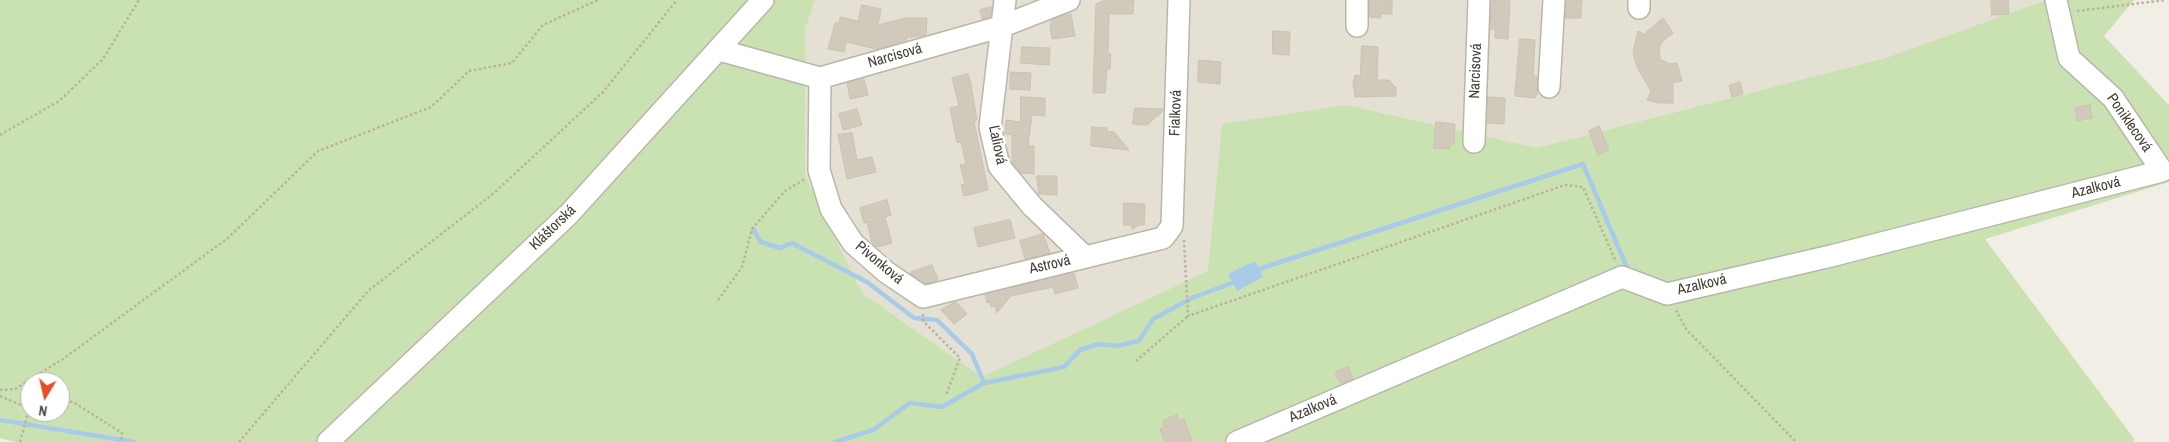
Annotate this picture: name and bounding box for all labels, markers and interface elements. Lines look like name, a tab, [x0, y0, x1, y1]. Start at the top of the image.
street label: Narcisová	[866, 40, 924, 72]
street label: Narcisová	[1466, 43, 1486, 99]
street label: Fialková	[1166, 89, 1186, 137]
street label: Poniklecová	[2102, 90, 2156, 156]
street label: Ľaliová	[984, 124, 1010, 166]
street label: Azalková	[2070, 173, 2122, 203]
street label: Kláštorská	[526, 202, 580, 254]
street label: Pivonková	[851, 238, 907, 288]
street label: Astrová	[1028, 252, 1072, 278]
street label: Azalková	[1676, 271, 1728, 299]
north arrow	[20, 372, 70, 422]
street label: Azalková	[1287, 391, 1339, 427]
text: N	[37, 401, 48, 420]

